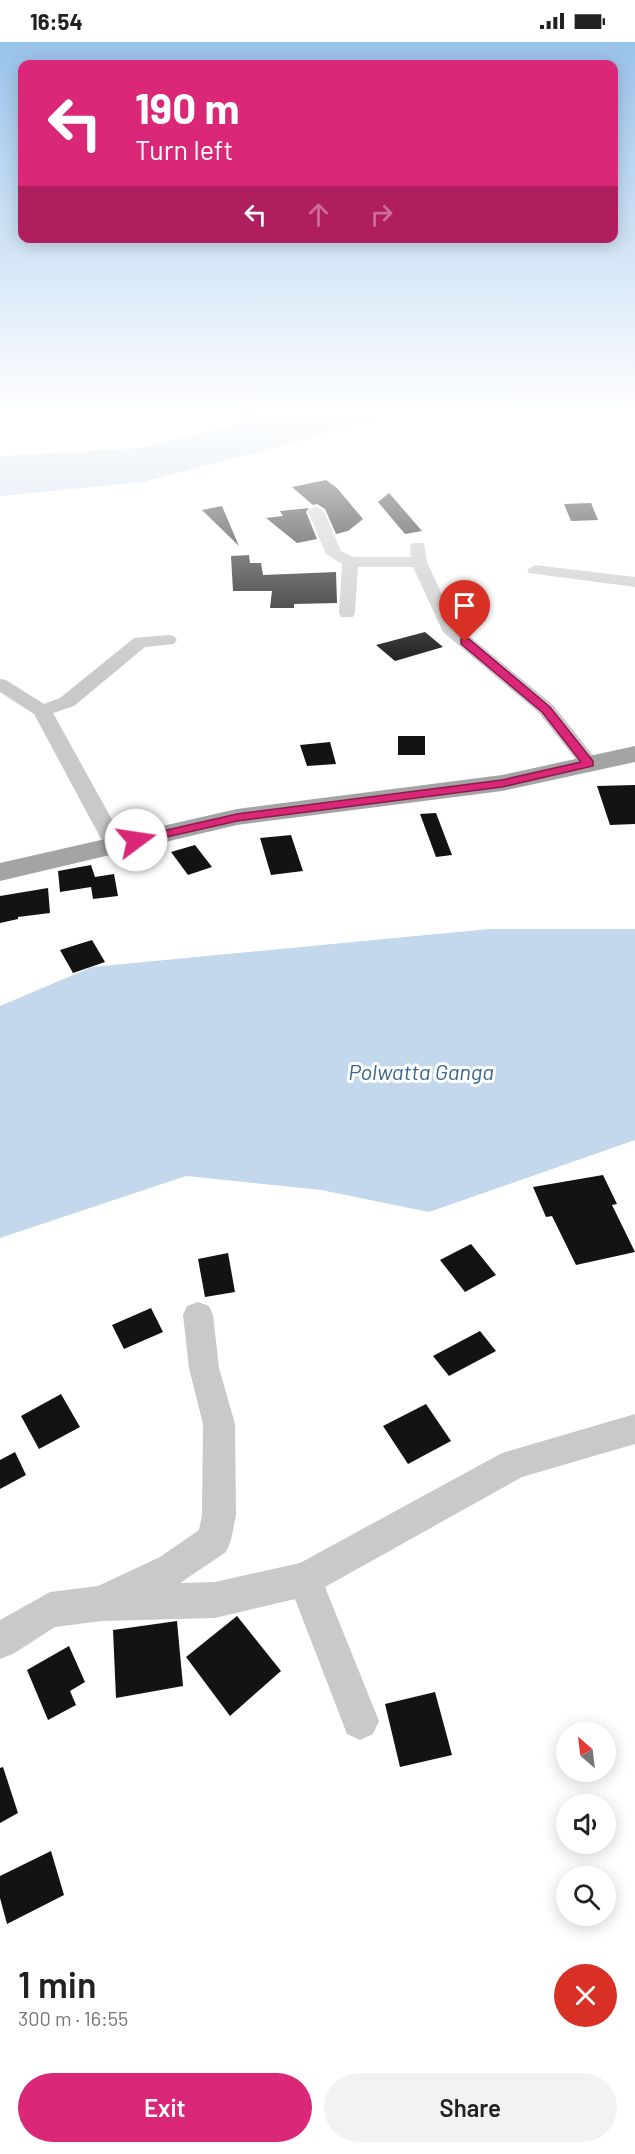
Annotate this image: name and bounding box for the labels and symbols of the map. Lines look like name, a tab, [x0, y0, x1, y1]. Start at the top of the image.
pin	[439, 580, 490, 642]
position arrow	[104, 808, 168, 872]
water label: Polwatta Ganga	[348, 1058, 494, 1084]
north arrow	[556, 1722, 616, 1782]

